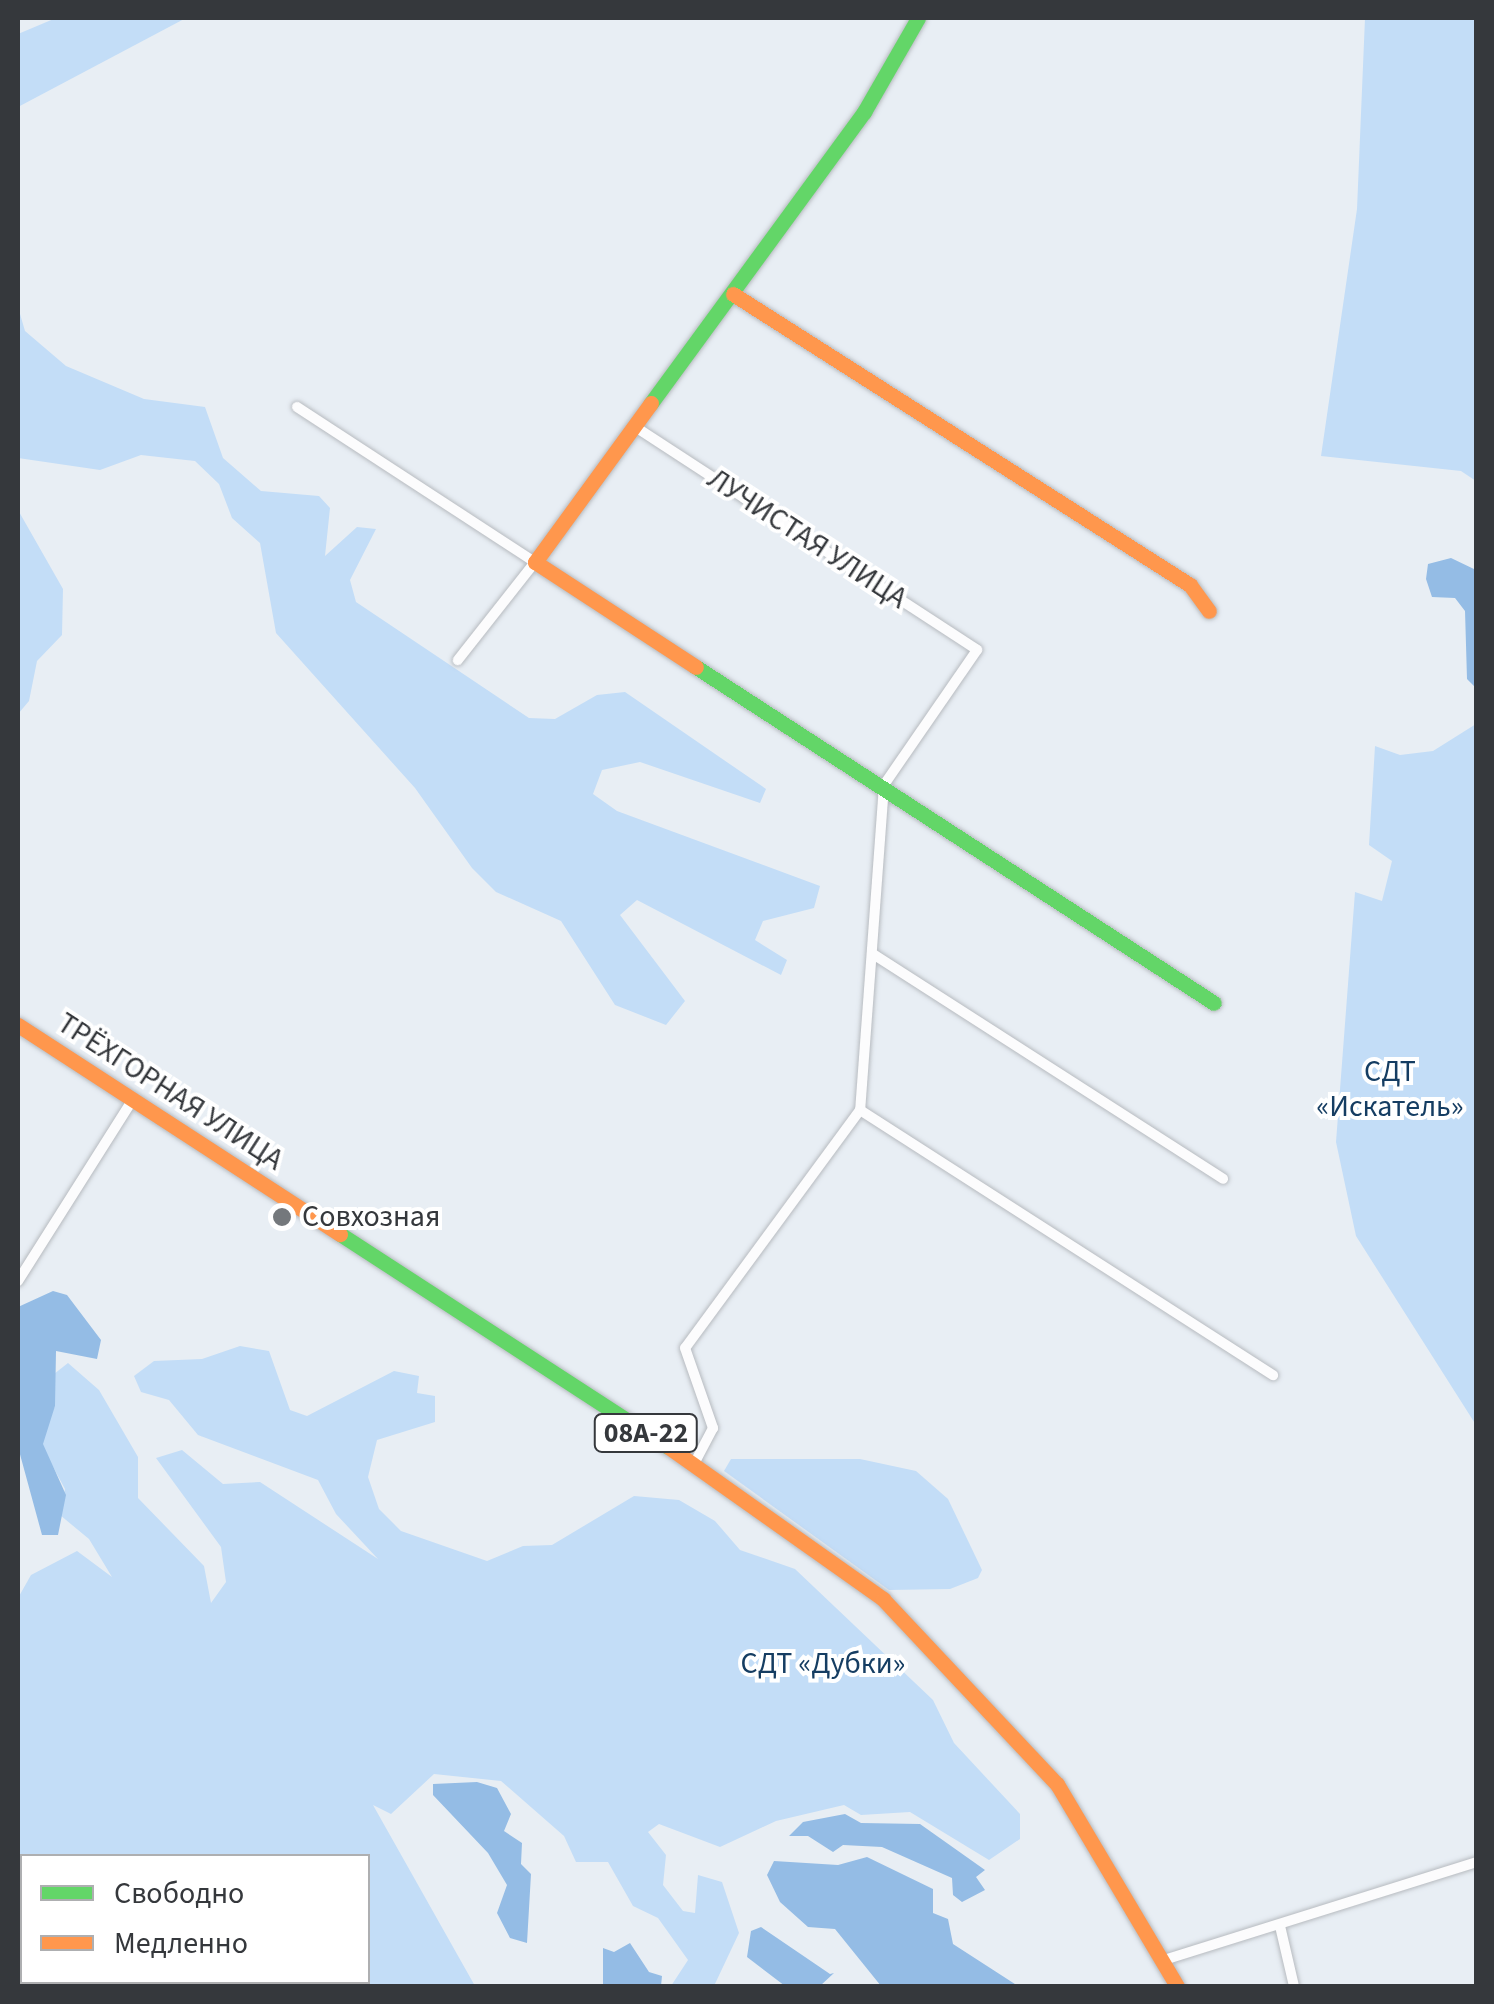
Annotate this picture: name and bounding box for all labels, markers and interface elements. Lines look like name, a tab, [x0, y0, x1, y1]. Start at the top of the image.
street label: ЛУЧИСТАЯ УЛИЦА	[701, 461, 913, 617]
street label: ТРЁХГОРНАЯ УЛИЦА	[50, 1006, 290, 1178]
park label: СДТ «Искатель»	[1316, 1054, 1464, 1124]
place label: Совхозная	[302, 1199, 440, 1235]
marker: Совхозная	[271, 1206, 293, 1228]
road number: 08А-22	[594, 1410, 698, 1456]
park label: СДТ «Дубки»	[741, 1646, 905, 1682]
legend	[20, 1854, 370, 1984]
text: Свободно	[114, 1872, 244, 1915]
text: Медленно	[114, 1922, 248, 1965]

